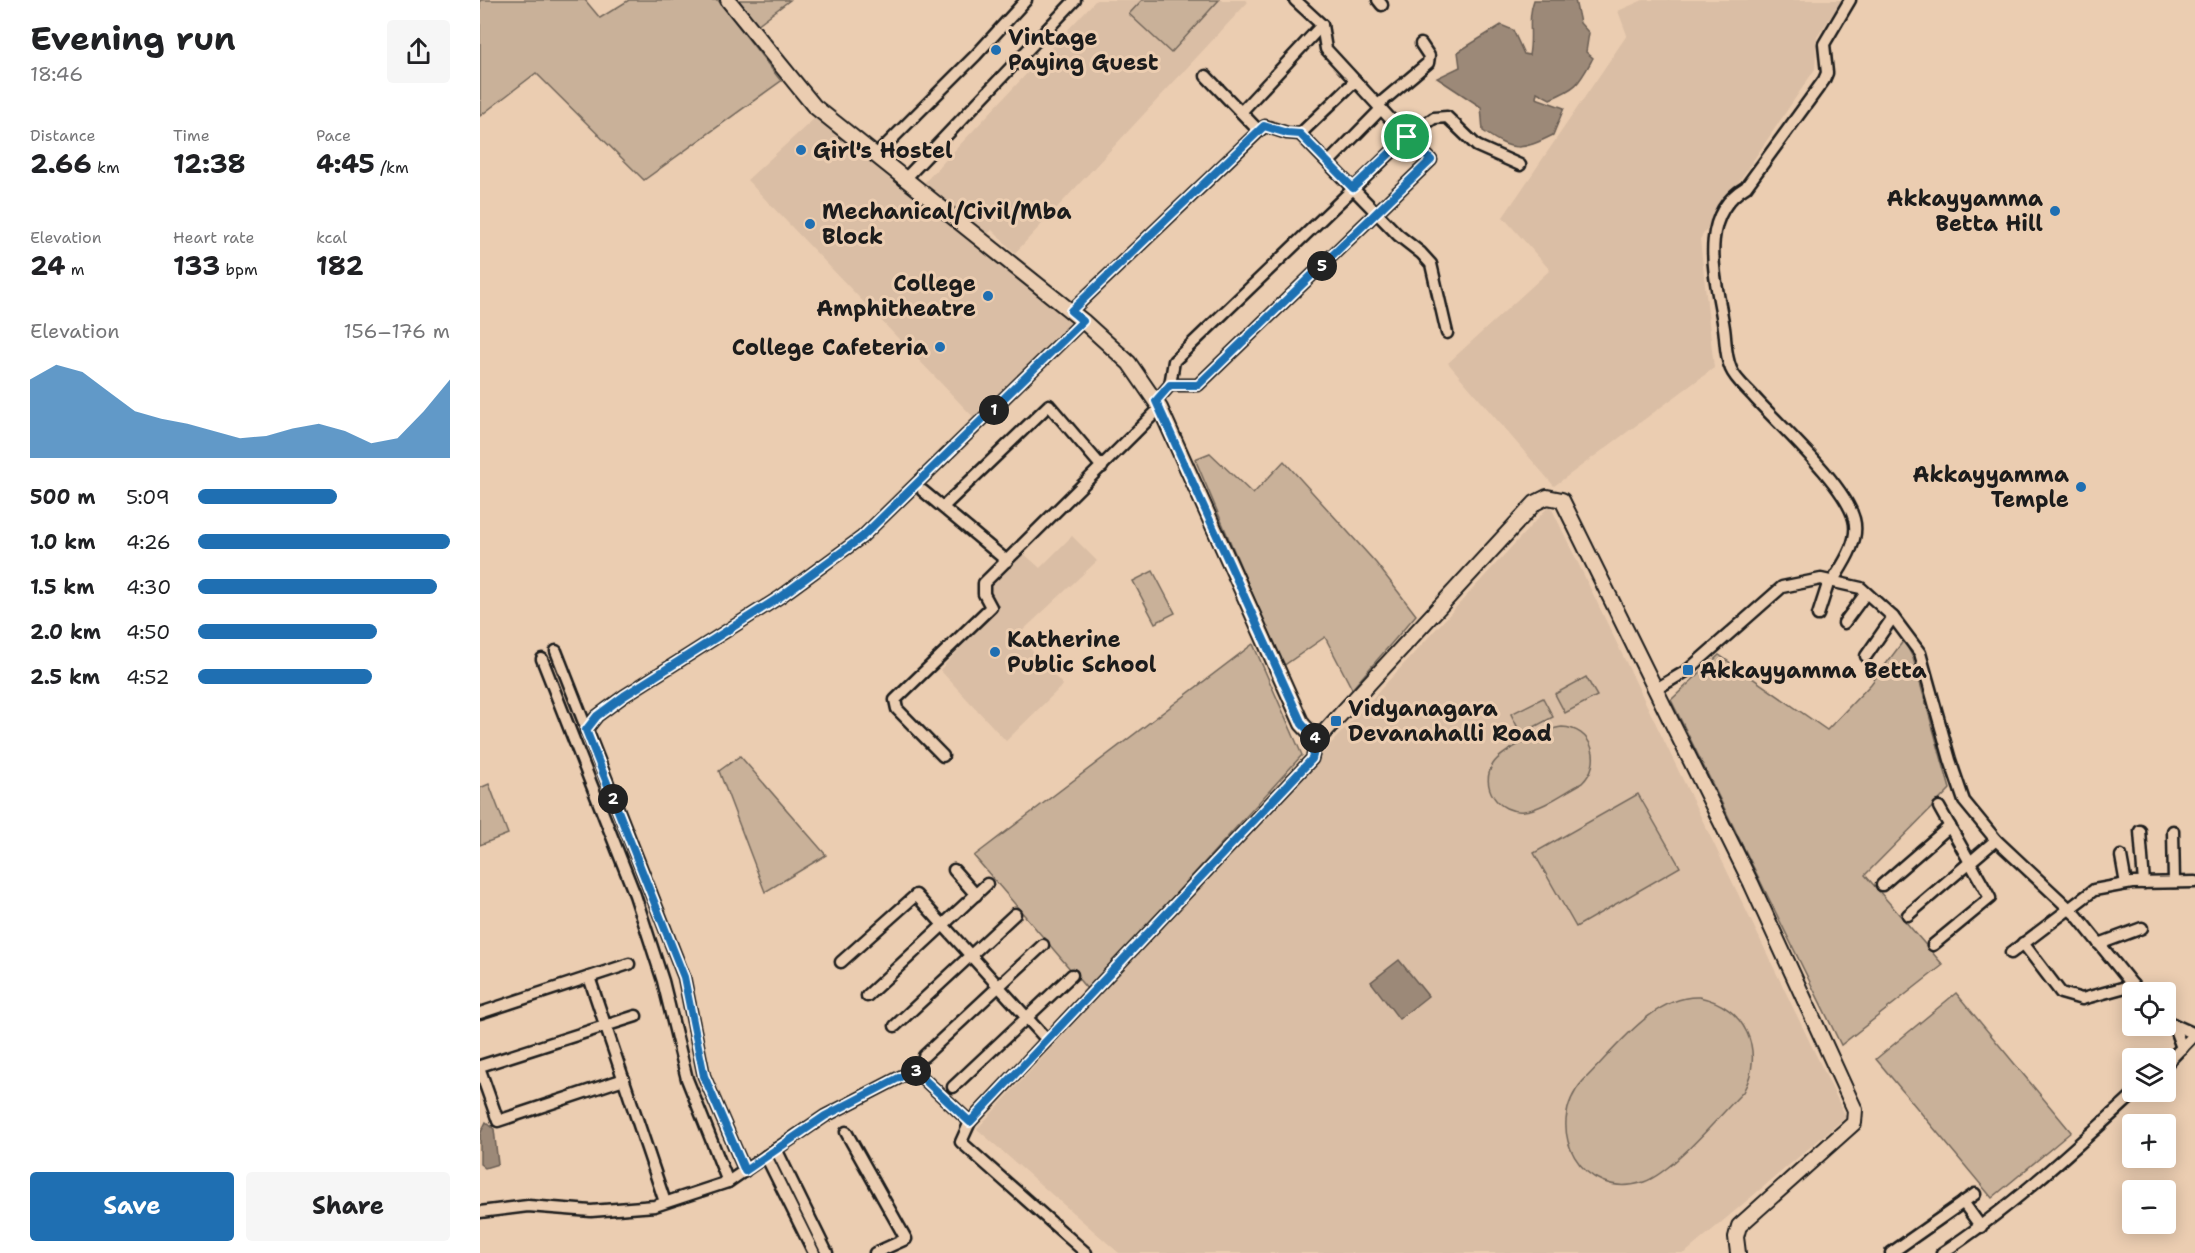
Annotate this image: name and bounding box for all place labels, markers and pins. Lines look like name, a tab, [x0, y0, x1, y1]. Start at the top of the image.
place label: Vintage Paying Guest	[1008, 23, 1159, 77]
marker: Vintage Paying Guest	[989, 43, 1003, 57]
pin	[1381, 111, 1432, 162]
place label: Girl's Hostel	[813, 136, 953, 165]
marker: Girl's Hostel	[794, 143, 808, 157]
place label: Akkayyamma Betta Hill	[1887, 184, 2043, 238]
place label: Mechanical/Civil/Mba Block	[822, 197, 1072, 251]
marker: Akkayyamma Betta Hill	[2048, 204, 2062, 218]
marker: Mechanical/Civil/Mba Block	[803, 217, 817, 231]
pin: 5	[1307, 251, 1337, 281]
place label: College Amphitheatre	[816, 269, 976, 323]
marker: College Amphitheatre	[981, 289, 995, 303]
place label: College Cafeteria	[732, 333, 928, 362]
marker: College Cafeteria	[933, 340, 947, 354]
pin: 1	[979, 395, 1009, 425]
place label: Akkayyamma Temple	[1913, 460, 2069, 514]
marker: Akkayyamma Temple	[2074, 480, 2088, 494]
place label: Katherine Public School	[1007, 625, 1157, 679]
marker: Katherine Public School	[988, 645, 1002, 659]
place label: Akkayyamma Betta	[1700, 656, 1927, 685]
marker: Akkayyamma Betta	[1681, 663, 1695, 677]
place label: Vidyanagara Devanahalli Road	[1348, 694, 1552, 748]
marker: Vidyanagara Devanahalli Road	[1329, 714, 1343, 728]
pin: 4	[1300, 723, 1330, 753]
pin: 2	[598, 784, 628, 814]
pin: 3	[901, 1056, 931, 1086]

